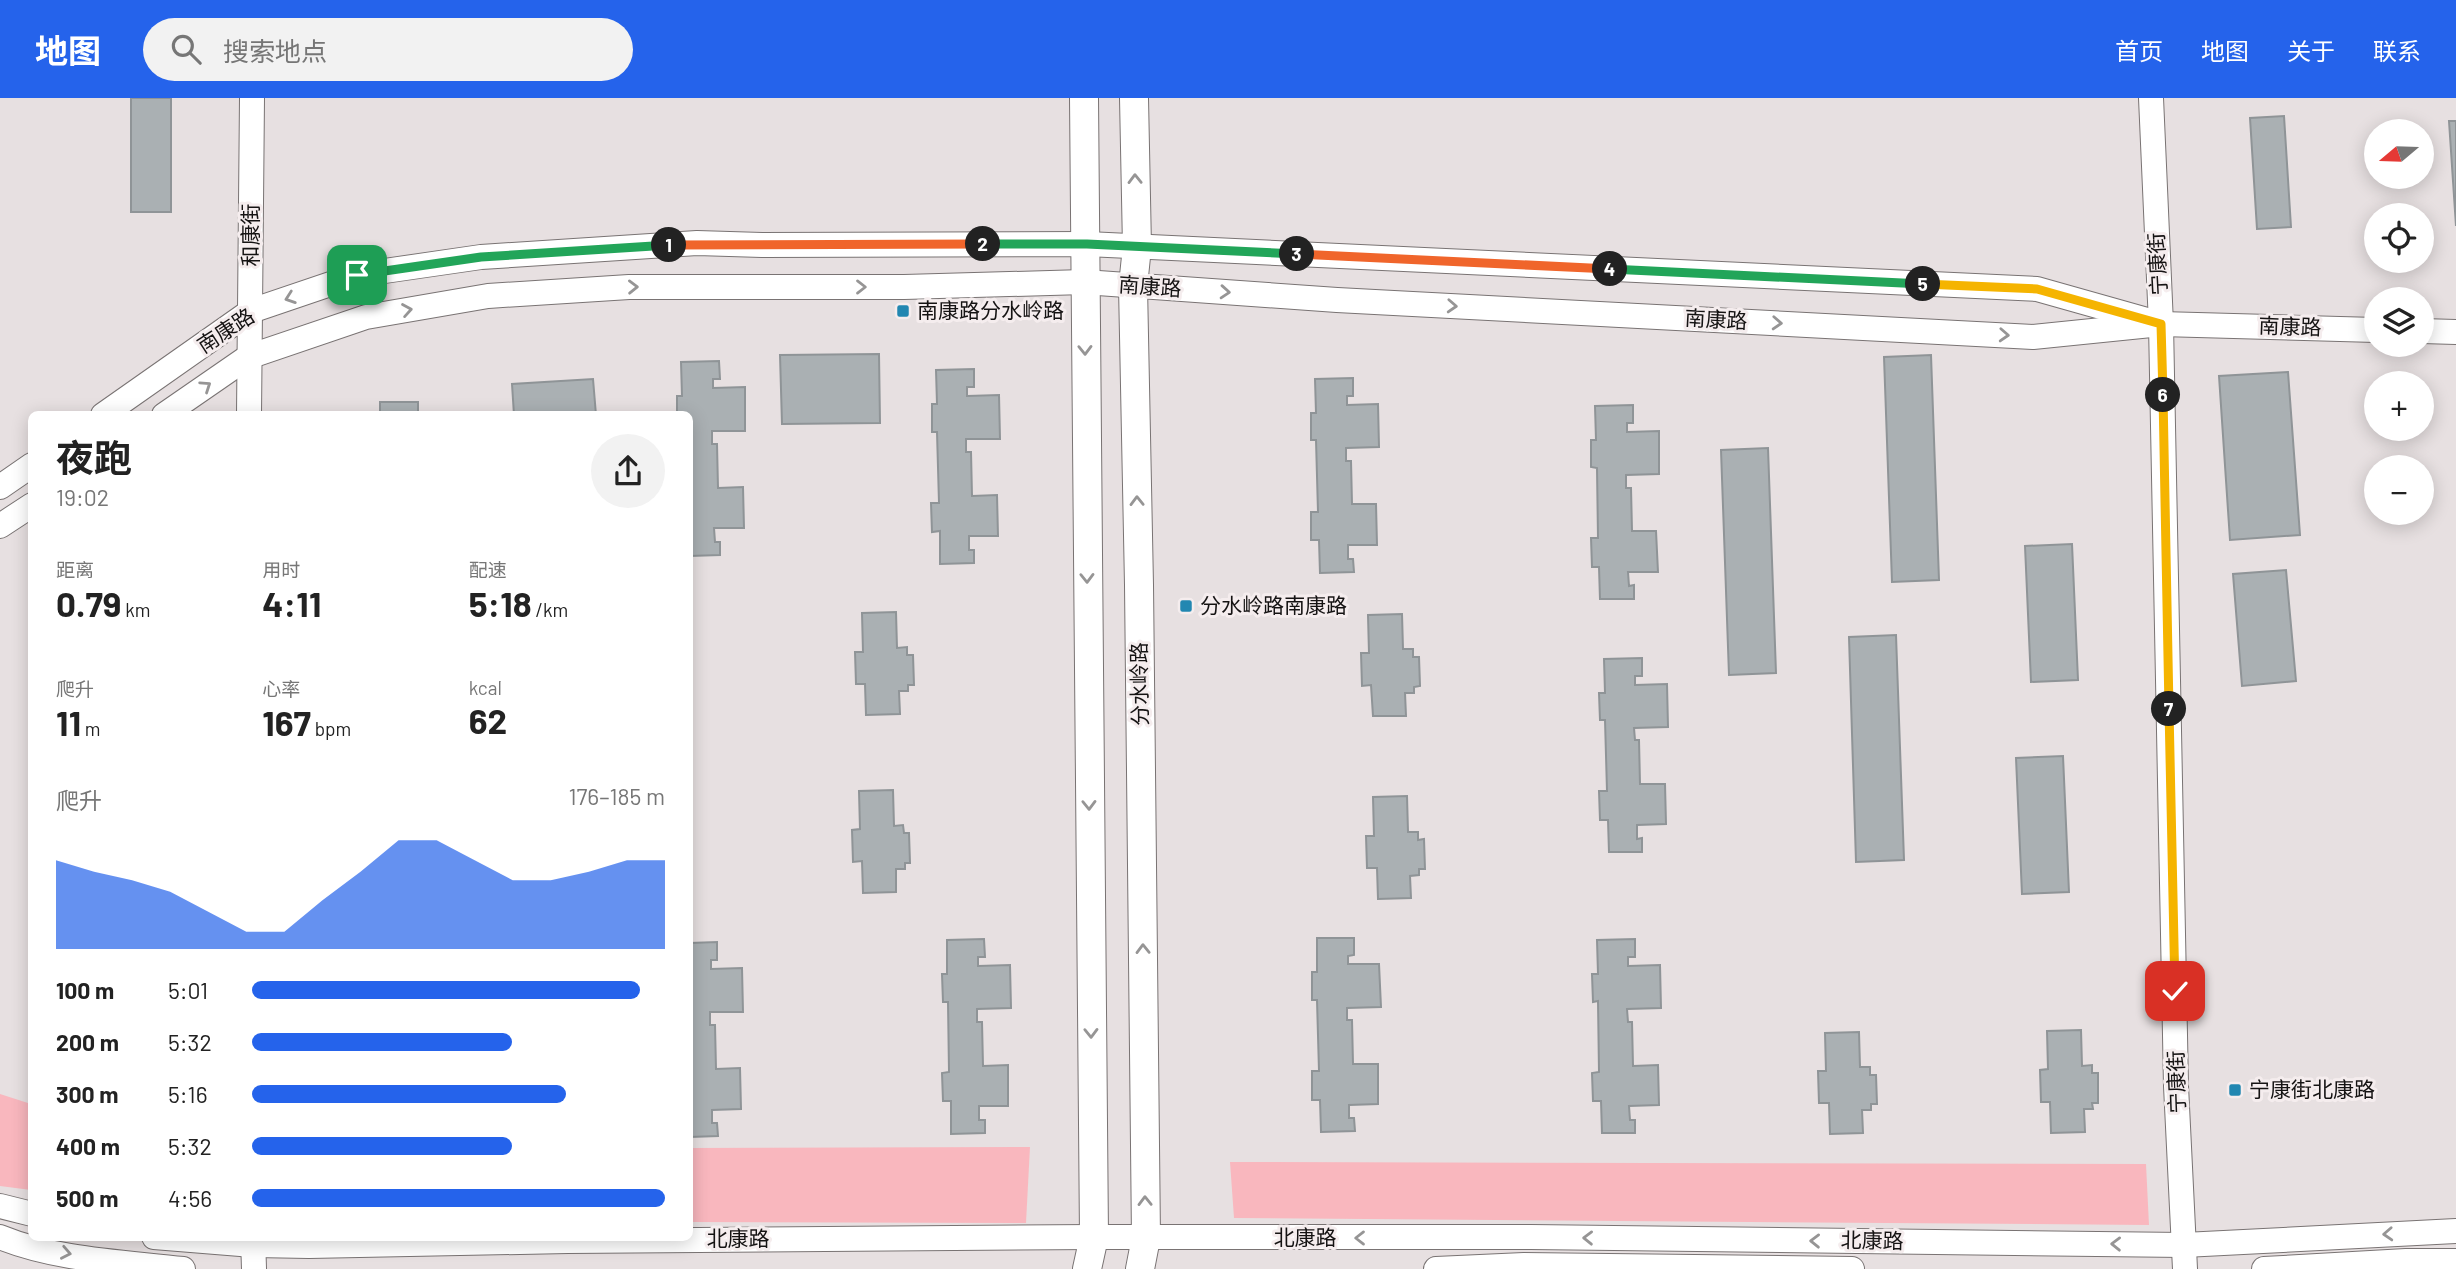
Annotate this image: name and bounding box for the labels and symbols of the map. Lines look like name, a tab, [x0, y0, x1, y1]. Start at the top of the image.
north arrow	[2364, 119, 2434, 189]
one-way arrow	[1127, 173, 1143, 183]
street label: 和康街	[237, 204, 262, 267]
pin: 2	[965, 226, 1000, 262]
pin: 1	[652, 228, 686, 262]
street label: 宁康街	[2142, 232, 2171, 296]
pin: 3	[1280, 236, 1314, 272]
pin	[327, 245, 387, 305]
pin: 4	[1592, 252, 1628, 286]
pin: 5	[1906, 266, 1940, 302]
street label: 南康路	[1118, 271, 1182, 300]
one-way arrow	[629, 279, 639, 295]
one-way arrow	[856, 279, 867, 295]
one-way arrow	[1220, 285, 1231, 300]
one-way arrow	[284, 290, 296, 304]
place label: 南康路分水岭路	[917, 297, 1064, 322]
one-way arrow	[1447, 298, 1458, 313]
street label: 南康路	[192, 302, 258, 357]
one-way arrow	[401, 303, 413, 318]
marker: 南康路分水岭路	[895, 303, 911, 319]
street label: 南康路	[1684, 304, 1748, 333]
street label: 南康路	[2258, 312, 2322, 339]
one-way arrow	[1772, 315, 1783, 330]
one-way arrow	[1999, 328, 2010, 343]
one-way arrow	[1077, 345, 1093, 356]
pin: 6	[2146, 378, 2180, 412]
one-way arrow	[198, 382, 211, 394]
one-way arrow	[1129, 496, 1145, 506]
one-way arrow	[1079, 573, 1095, 583]
place label: 分水岭路南康路	[1200, 592, 1347, 617]
marker: 分水岭路南康路	[1178, 598, 1194, 614]
street label: 分水岭路	[1125, 642, 1152, 726]
pin: 7	[2152, 692, 2186, 726]
one-way arrow	[1081, 800, 1097, 811]
one-way arrow	[1135, 944, 1150, 955]
pin	[2145, 961, 2205, 1021]
one-way arrow	[1084, 1027, 1099, 1038]
street label: 宁康街	[2162, 1050, 2189, 1114]
place label: 宁康街北康路	[2249, 1076, 2375, 1101]
marker: 宁康街北康路	[2227, 1082, 2243, 1098]
one-way arrow	[1138, 1196, 1153, 1207]
street label: 北康路	[1274, 1224, 1337, 1249]
street label: 北康路	[707, 1225, 770, 1250]
street label: 北康路	[1840, 1226, 1904, 1253]
one-way arrow	[2382, 1226, 2393, 1241]
one-way arrow	[1354, 1230, 1365, 1246]
one-way arrow	[1582, 1230, 1592, 1246]
one-way arrow	[1809, 1233, 1820, 1249]
one-way arrow	[2110, 1236, 2121, 1252]
one-way arrow	[60, 1245, 72, 1260]

